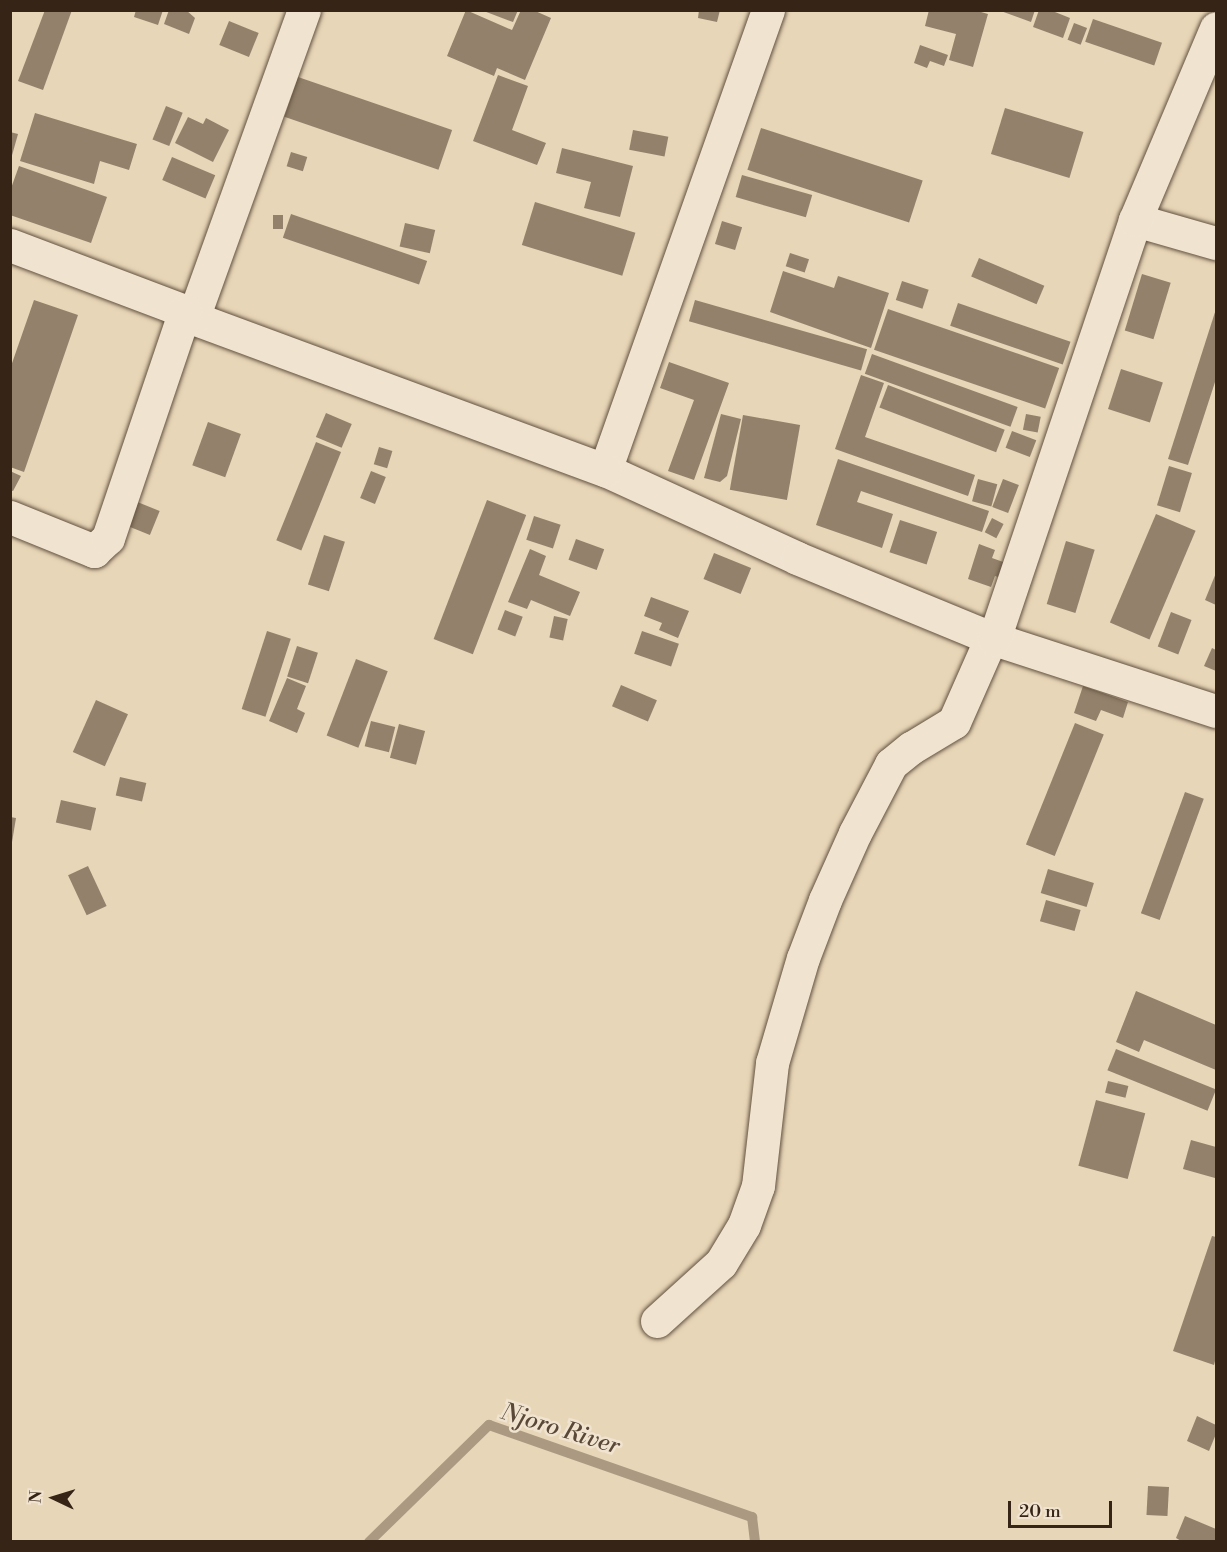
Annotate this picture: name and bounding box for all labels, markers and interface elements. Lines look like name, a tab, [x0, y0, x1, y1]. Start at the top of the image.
water label: Njoro River	[497, 1398, 623, 1462]
north arrow	[24, 1468, 84, 1528]
scale bar	[1011, 1489, 1114, 1527]
text: N	[26, 1490, 46, 1504]
text: 20 m	[1019, 1500, 1061, 1523]

